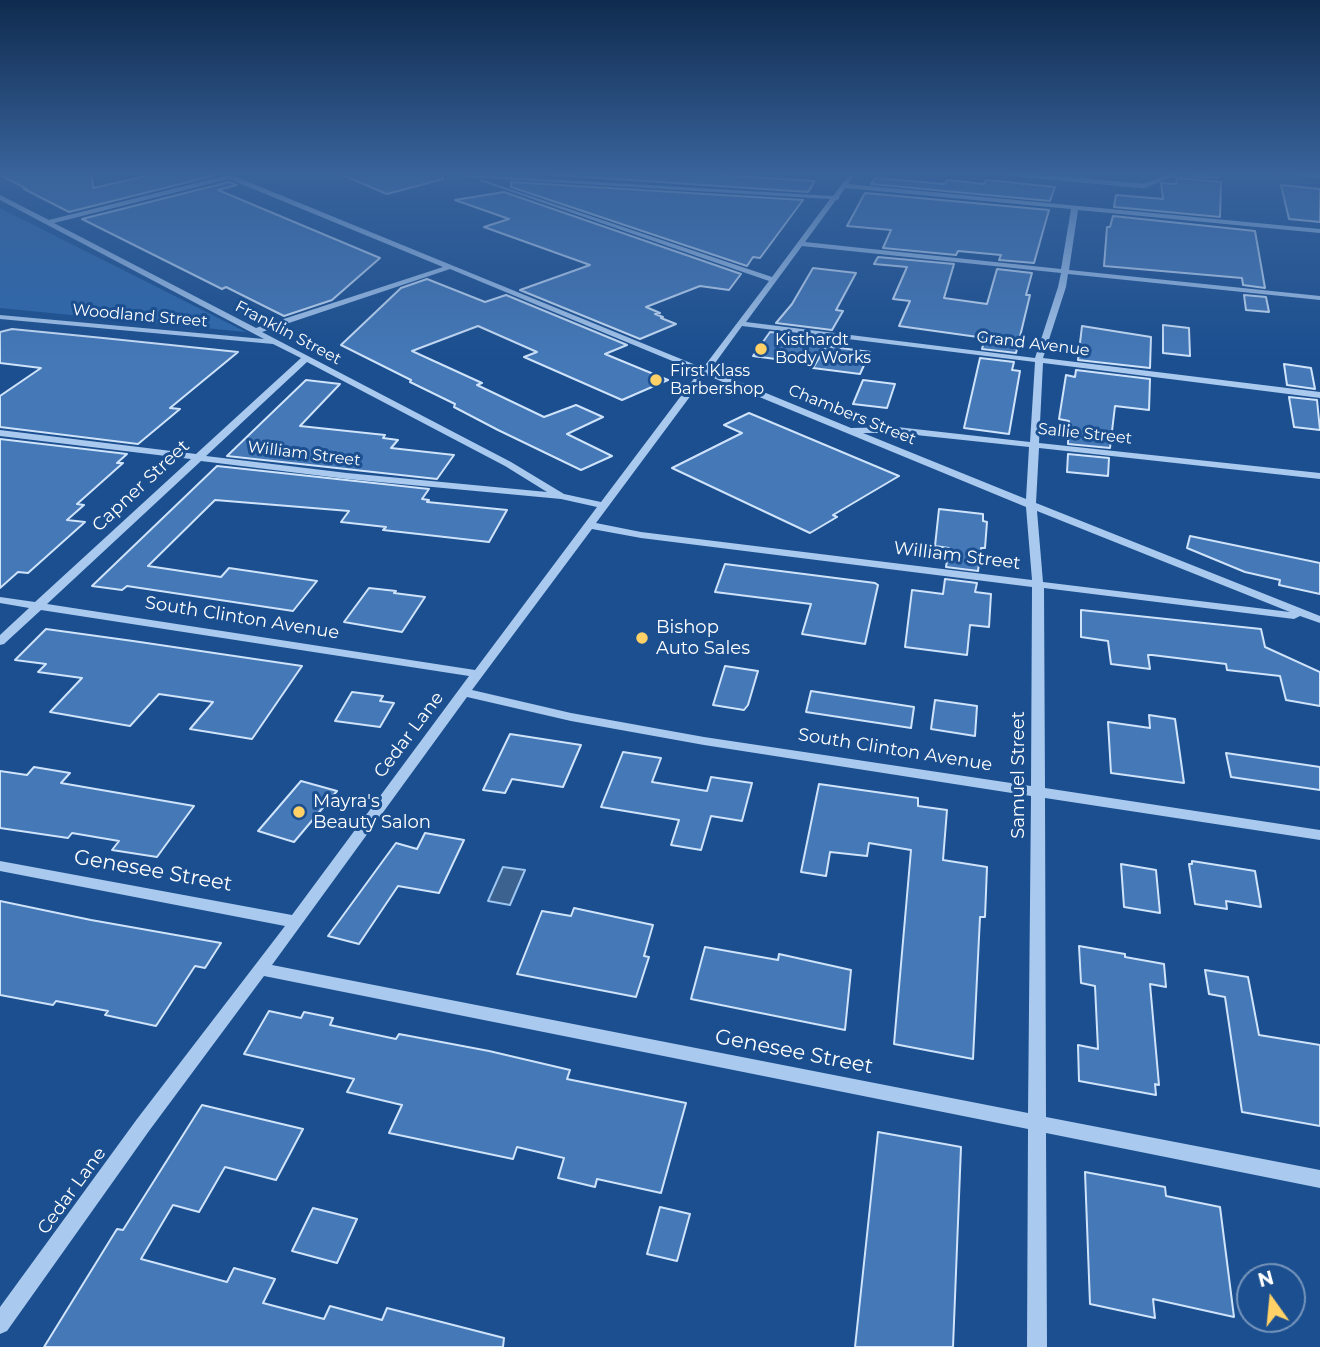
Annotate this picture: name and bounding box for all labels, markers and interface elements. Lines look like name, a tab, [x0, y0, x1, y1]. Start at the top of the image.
street label: Franklin Street	[232, 297, 344, 369]
street label: Woodland Street	[72, 301, 208, 331]
street label: Grand Avenue	[975, 328, 1091, 360]
place label: Kisthardt Body Works	[775, 330, 871, 368]
marker: Kisthardt Body Works	[753, 341, 769, 357]
place label: First Klass Barbershop	[670, 361, 764, 399]
marker: First Klass Barbershop	[648, 372, 664, 388]
street label: Chambers Street	[785, 381, 919, 449]
street label: Sallie Street	[1037, 420, 1133, 448]
street label: Capner Street	[88, 436, 194, 536]
street label: William Street	[246, 438, 362, 470]
street label: William Street	[892, 537, 1022, 575]
street label: South Clinton Avenue	[143, 592, 341, 644]
place label: Bishop Auto Sales	[656, 617, 750, 660]
marker: Bishop Auto Sales	[634, 630, 650, 646]
street label: Cedar Lane	[370, 688, 448, 782]
street label: Samuel Street	[1008, 711, 1030, 839]
street label: South Clinton Avenue	[796, 724, 994, 776]
place label: Mayra's Beauty Salon	[313, 791, 431, 834]
marker: Mayra's Beauty Salon	[291, 804, 307, 820]
street label: Genesee Street	[72, 845, 234, 897]
street label: Genesee Street	[713, 1024, 875, 1080]
street label: Cedar Lane	[33, 1143, 111, 1239]
north arrow	[1236, 1263, 1306, 1333]
text: N	[1256, 1266, 1276, 1292]

